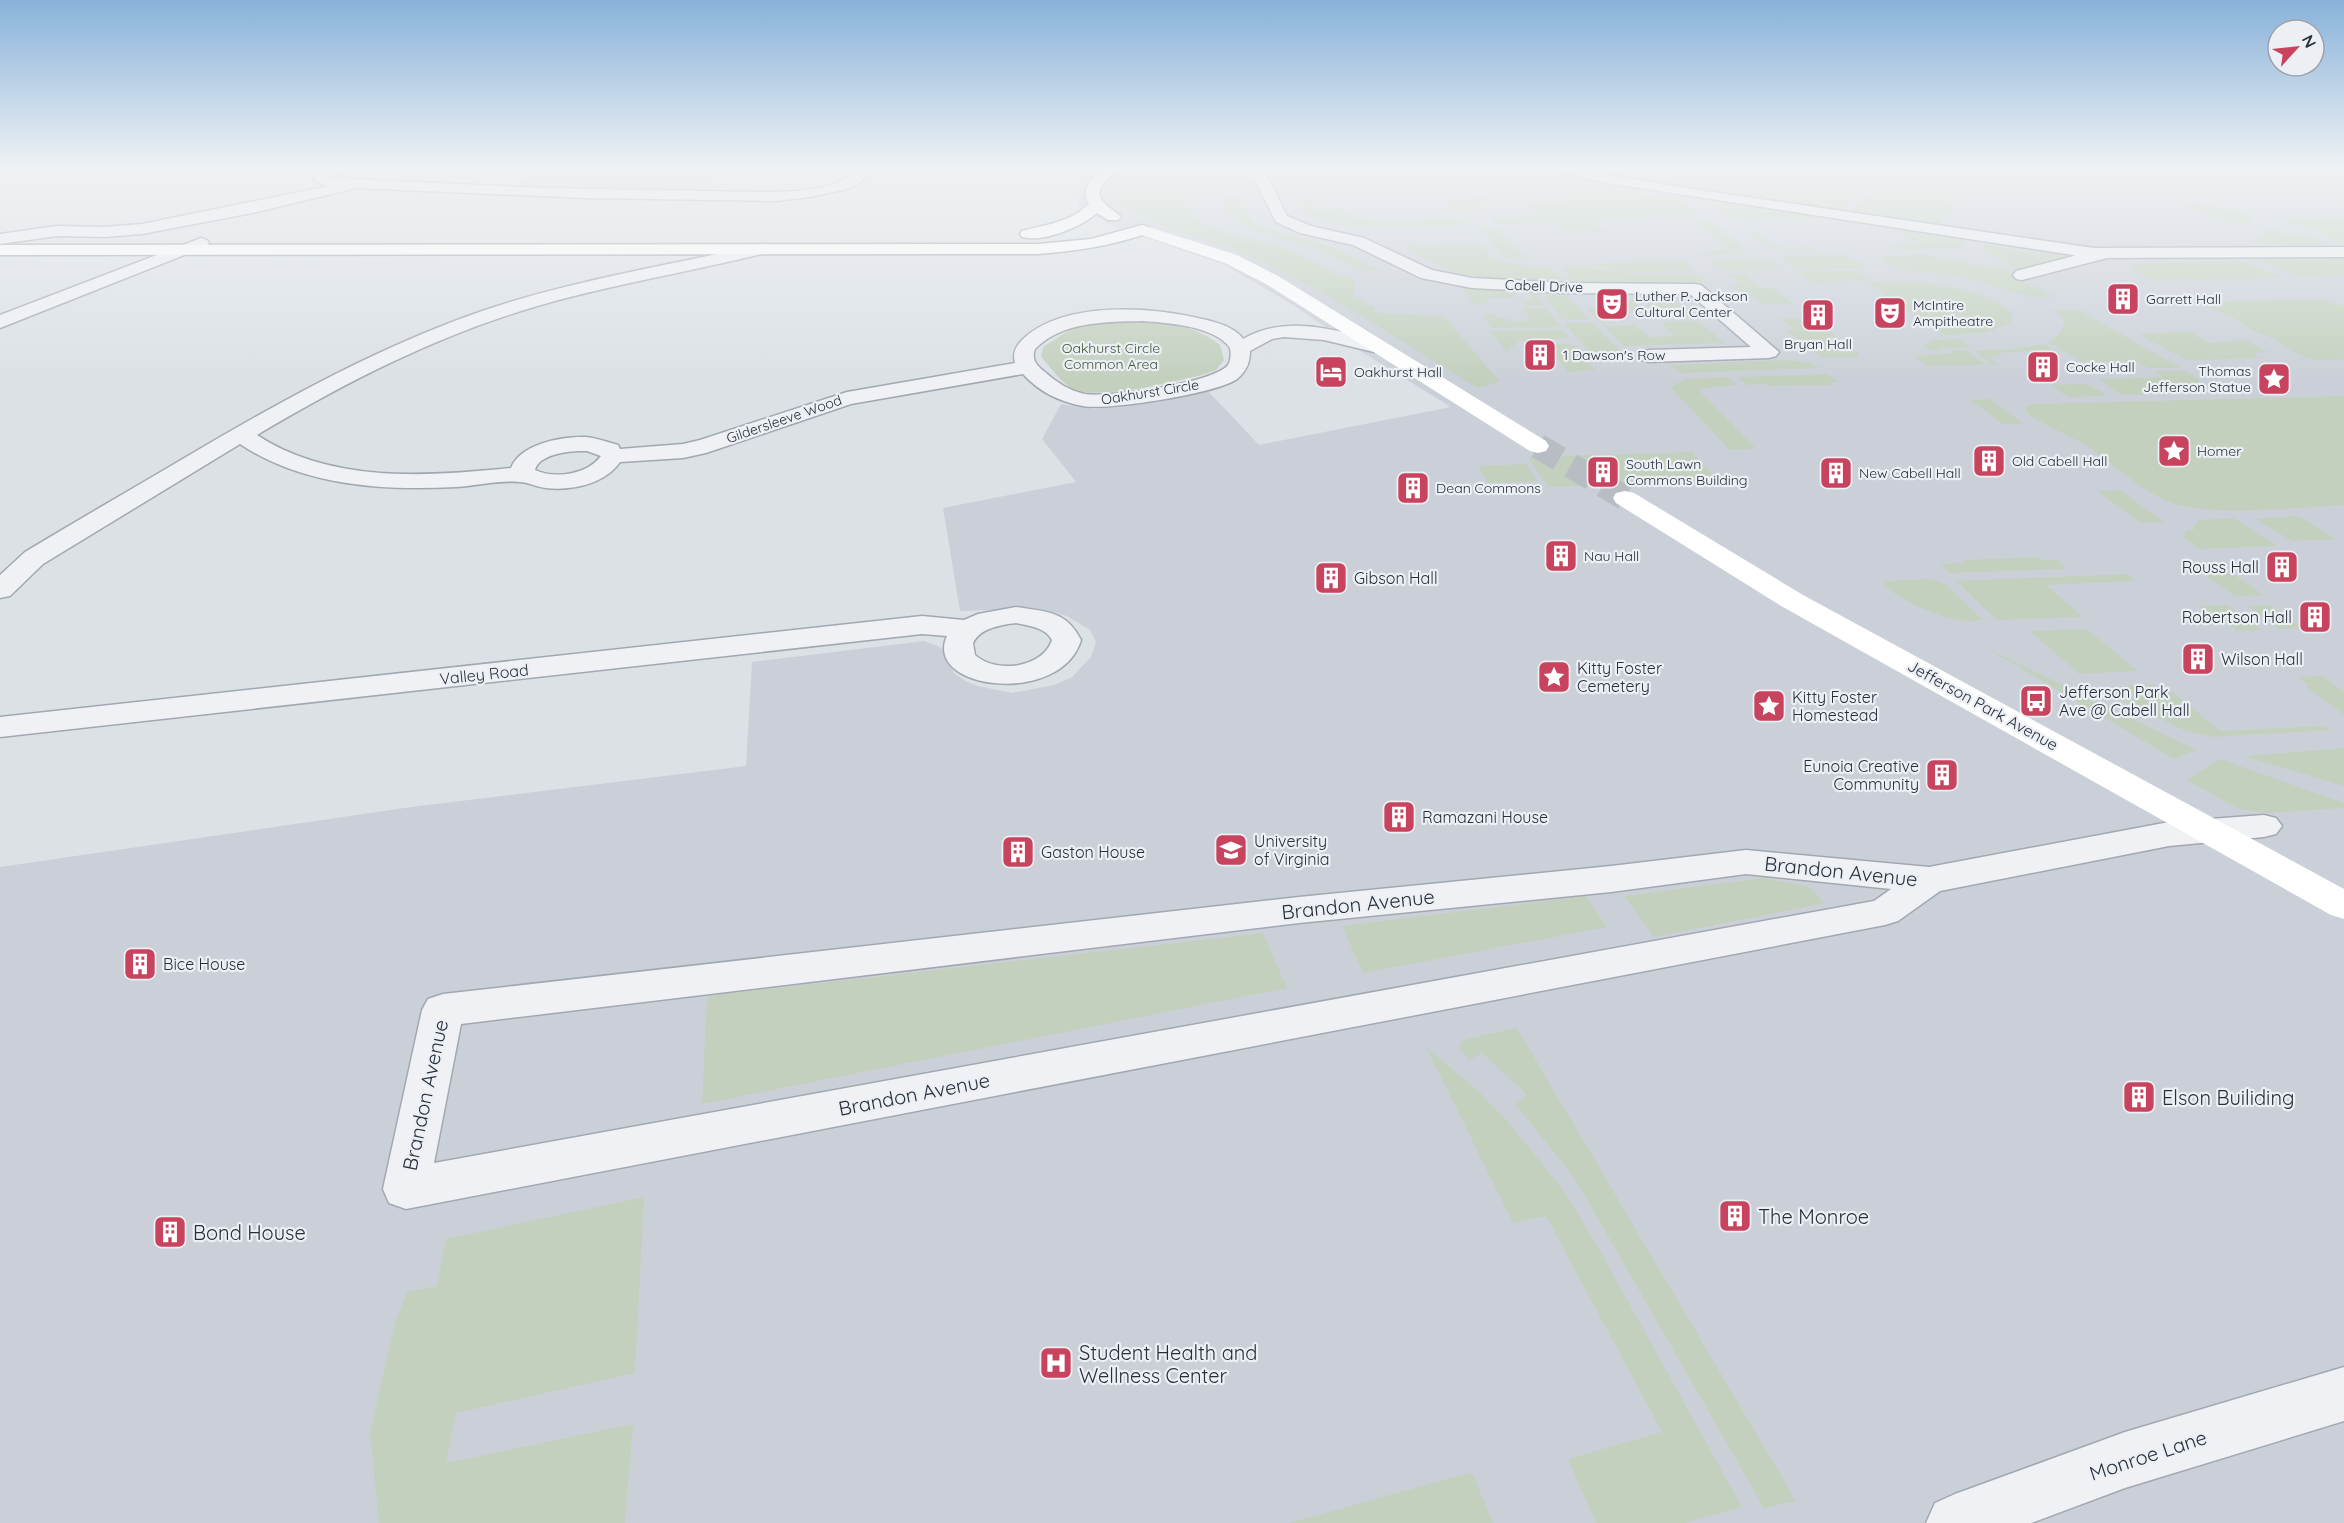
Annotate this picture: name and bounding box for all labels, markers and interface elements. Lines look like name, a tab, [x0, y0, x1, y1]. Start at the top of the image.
north arrow	[2266, 18, 2326, 78]
text: N	[2298, 31, 2321, 51]
street label: Cabell Drive	[1505, 276, 1583, 296]
building icon: Garrett Hall	[2105, 281, 2141, 317]
theatre icon: Luther P. Jackson Cultural Center	[1594, 286, 1630, 322]
place label: Luther P. Jackson Cultural Center	[1635, 287, 1748, 321]
place label: Garrett Hall	[2146, 290, 2221, 308]
theatre icon: McIntire Ampitheatre	[1872, 295, 1908, 331]
place label: McIntire Ampitheatre	[1913, 296, 1993, 330]
building icon: Bryan Hall	[1800, 297, 1836, 333]
place label: Bryan Hall	[1784, 335, 1852, 353]
building icon: 1 Dawson's Row	[1522, 337, 1558, 373]
park label: Oakhurst Circle Common Area	[1062, 339, 1160, 373]
place label: 1 Dawson's Row	[1563, 346, 1666, 364]
building icon: Cocke Hall	[2025, 349, 2061, 385]
hotel icon: Oakhurst Hall	[1313, 354, 1349, 390]
place label: Cocke Hall	[2066, 358, 2135, 376]
place icon: Thomas Jefferson Statue	[2256, 361, 2292, 397]
place label: Thomas Jefferson Statue	[2143, 362, 2251, 396]
place label: Oakhurst Hall	[1354, 363, 1442, 381]
street label: Oakhurst Circle	[1100, 375, 1200, 409]
street label: Gildersleeve Wood	[724, 391, 844, 447]
place icon: Homer	[2156, 433, 2192, 469]
place label: Homer	[2197, 442, 2242, 460]
building icon: Old Cabell Hall	[1971, 443, 2007, 479]
place label: Old Cabell Hall	[2012, 452, 2107, 470]
building icon: South Lawn Commons Building	[1585, 454, 1621, 490]
place label: South Lawn Commons Building	[1626, 455, 1748, 489]
building icon: New Cabell Hall	[1818, 455, 1854, 491]
place label: New Cabell Hall	[1859, 464, 1961, 482]
building icon: Dean Commons	[1395, 470, 1431, 506]
place label: Dean Commons	[1436, 479, 1541, 497]
building icon: Nau Hall	[1543, 538, 1579, 574]
place label: Nau Hall	[1584, 547, 1639, 565]
building icon: Rouss Hall	[2264, 549, 2300, 585]
place label: Rouss Hall	[2182, 557, 2259, 577]
building icon: Gibson Hall	[1313, 560, 1349, 596]
place label: Gibson Hall	[1354, 568, 1438, 588]
building icon: Robertson Hall	[2297, 599, 2333, 635]
place label: Robertson Hall	[2182, 607, 2292, 627]
building icon: Wilson Hall	[2180, 641, 2216, 677]
place label: Wilson Hall	[2221, 649, 2303, 669]
street label: Jefferson Park Avenue	[1904, 655, 2062, 755]
place label: Kitty Foster Cemetery	[1577, 658, 1662, 696]
street label: Valley Road	[438, 659, 530, 689]
place icon: Kitty Foster Cemetery	[1536, 659, 1572, 695]
place label: Jefferson Park Ave @ Cabell Hall	[2059, 682, 2190, 720]
bus stop icon: Jefferson Park Ave @ Cabell Hall	[2018, 683, 2054, 719]
place label: Kitty Foster Homestead	[1792, 687, 1878, 725]
place icon: Kitty Foster Homestead	[1751, 688, 1787, 724]
place label: Eunoia Creative Community	[1803, 756, 1919, 794]
building icon: Eunoia Creative Community	[1924, 757, 1960, 793]
building icon: Ramazani House	[1381, 799, 1417, 835]
place label: Ramazani House	[1422, 807, 1548, 827]
place label: University of Virginia	[1254, 831, 1330, 869]
school or university icon: University of Virginia	[1213, 832, 1249, 868]
building icon: Gaston House	[1000, 834, 1036, 870]
place label: Gaston House	[1041, 842, 1145, 862]
street label: Brandon Avenue	[1763, 851, 1919, 891]
street label: Brandon Avenue	[1280, 884, 1436, 924]
building icon: Bice House	[122, 946, 158, 982]
place label: Bice House	[163, 954, 245, 974]
street label: Brandon Avenue	[397, 1017, 453, 1173]
street label: Brandon Avenue	[836, 1067, 992, 1121]
building icon: Elson Builiding	[2121, 1079, 2157, 1115]
place label: Elson Builiding	[2162, 1085, 2294, 1110]
building icon: The Monroe	[1717, 1198, 1753, 1234]
place label: The Monroe	[1758, 1204, 1869, 1229]
building icon: Bond House	[152, 1214, 188, 1250]
place label: Bond House	[193, 1220, 306, 1245]
place label: Student Health and Wellness Center	[1079, 1340, 1257, 1388]
hospital icon: Student Health and Wellness Center	[1038, 1345, 1074, 1381]
street label: Monroe Lane	[2086, 1424, 2210, 1486]

